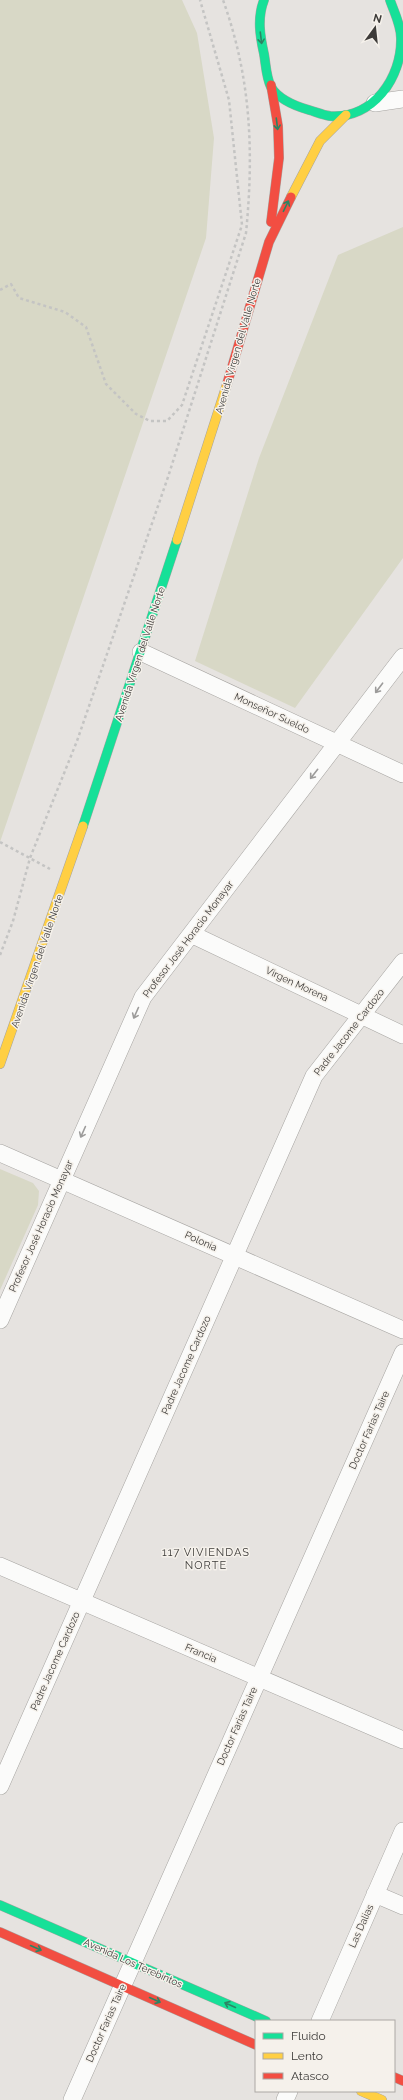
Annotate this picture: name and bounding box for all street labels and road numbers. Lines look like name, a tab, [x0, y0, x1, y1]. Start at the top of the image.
street label: Avenida Virgen del Valle Norte	[213, 277, 263, 415]
street label: Avenida Virgen del Valle Norte	[113, 585, 167, 723]
street label: Monseñor Sueldo	[233, 691, 311, 735]
street label: Profesor José Horacio Monayar	[141, 878, 236, 999]
street label: Avenida Virgen del Valle Norte	[9, 893, 65, 1029]
street label: Virgen Morena	[264, 965, 330, 1003]
street label: Padre Jacome Cardozo	[312, 986, 386, 1078]
street label: Profesor José Horacio Monayar	[7, 1158, 75, 1294]
street label: Polonia	[183, 1229, 219, 1253]
street label: Padre Jacome Cardozo	[159, 1314, 213, 1416]
street label: Doctor Farias Taire	[347, 1389, 391, 1471]
street label: Padre Jacome Cardozo	[28, 1610, 82, 1712]
street label: Francia	[183, 1641, 219, 1665]
street label: Doctor Farias Taire	[215, 1685, 259, 1767]
street label: Las Dalias	[347, 1902, 376, 1949]
street label: Avenida Los Terebintos	[82, 1936, 184, 1990]
street label: Doctor Farias Taire	[84, 1982, 128, 2064]

